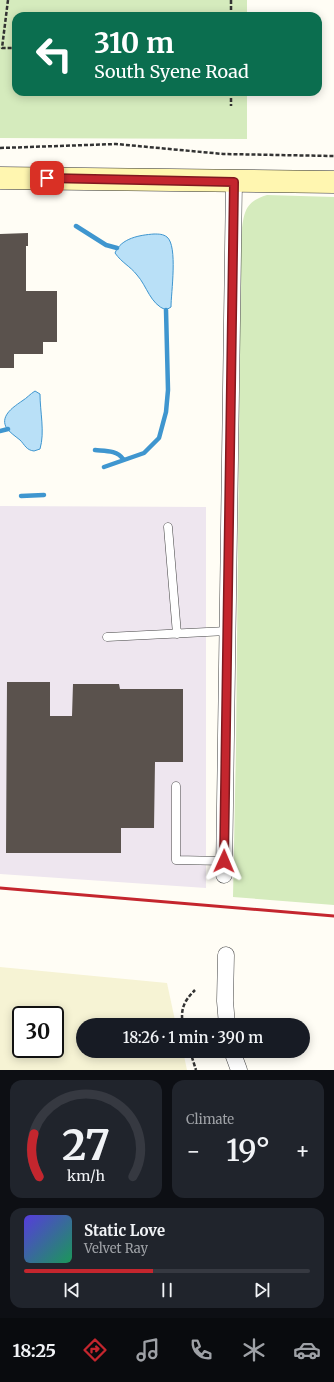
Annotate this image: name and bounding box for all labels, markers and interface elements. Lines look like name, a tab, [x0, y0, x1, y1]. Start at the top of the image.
text: 310 m	[94, 25, 174, 61]
icon: left	[28, 28, 80, 80]
text: South Syene Road	[94, 60, 249, 83]
pin	[30, 161, 64, 195]
icon: arrive	[36, 167, 58, 189]
position arrow	[203, 840, 245, 882]
speed limit sign: 30	[12, 1006, 64, 1058]
text: 18:26 · 1 min · 390 m	[123, 1028, 263, 1047]
text: Climate	[186, 1111, 234, 1128]
text: 27	[62, 1119, 110, 1171]
text: 19°	[226, 1131, 270, 1169]
text: −	[186, 1137, 201, 1165]
text: +	[295, 1137, 310, 1165]
text: km/h	[67, 1167, 105, 1185]
text: Static Love	[84, 1221, 165, 1240]
text: Velvet Ray	[84, 1240, 148, 1257]
icon: previous	[61, 1279, 83, 1301]
icon: pause	[156, 1279, 178, 1301]
icon: next	[251, 1279, 273, 1301]
icon: directions	[81, 1336, 109, 1364]
icon: music	[134, 1336, 162, 1364]
icon: phone	[187, 1336, 215, 1364]
icon: climate	[240, 1336, 268, 1364]
icon: car	[293, 1336, 321, 1364]
text: 18:25	[13, 1339, 56, 1362]

